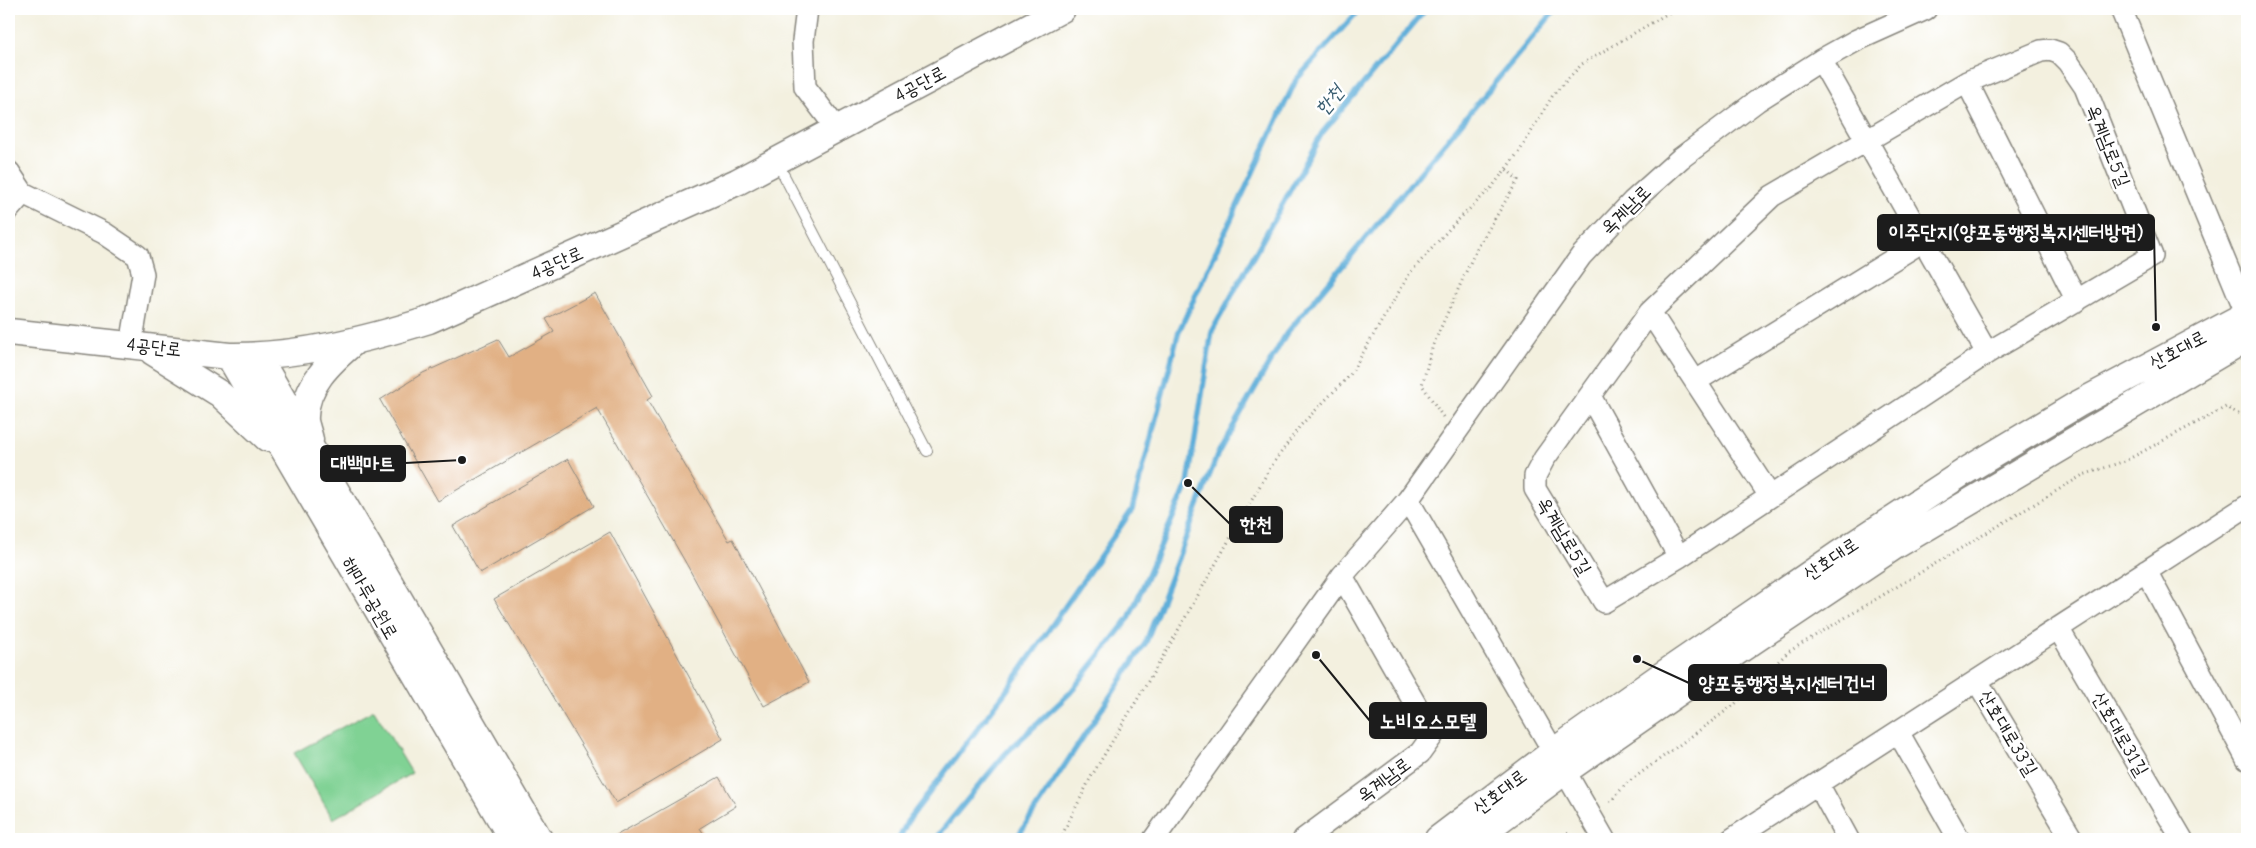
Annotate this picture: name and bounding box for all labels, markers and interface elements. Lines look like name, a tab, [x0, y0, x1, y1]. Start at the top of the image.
street label: 4공단로	[891, 61, 949, 107]
water label: 한천	[1310, 79, 1349, 120]
street label: 옥계남로5길	[2082, 102, 2134, 190]
street label: 옥계남로	[1597, 181, 1655, 239]
callout: 이주단지(양포동행정복지센터방면)	[1878, 215, 2154, 250]
text: 이주단지(양포동행정복지센터방면)	[1888, 221, 2144, 244]
street label: 4공단로	[527, 242, 587, 284]
street label: 산호대로	[2146, 326, 2210, 374]
street label: 4공단로	[125, 333, 183, 361]
callout: 대백마트	[321, 446, 405, 481]
text: 대백마트	[331, 452, 395, 475]
street label: 옥계남로5길	[1532, 493, 1596, 579]
callout: 한천	[1230, 507, 1282, 542]
text: 한천	[1239, 513, 1272, 536]
street label: 산호대로	[1799, 533, 1863, 585]
street label: 해마루공원로	[338, 553, 402, 643]
callout: 양포동행정복지센터건너	[1689, 665, 1886, 700]
text: 양포동행정복지센터건너	[1698, 672, 1876, 695]
street label: 산호대로33길	[1974, 686, 2042, 780]
street label: 산호대로31길	[2087, 688, 2153, 780]
callout: 노비오스모텔	[1370, 703, 1486, 738]
text: 노비오스모텔	[1380, 710, 1476, 733]
street label: 옥계남로	[1353, 753, 1415, 807]
street label: 산호대로	[1469, 765, 1531, 819]

